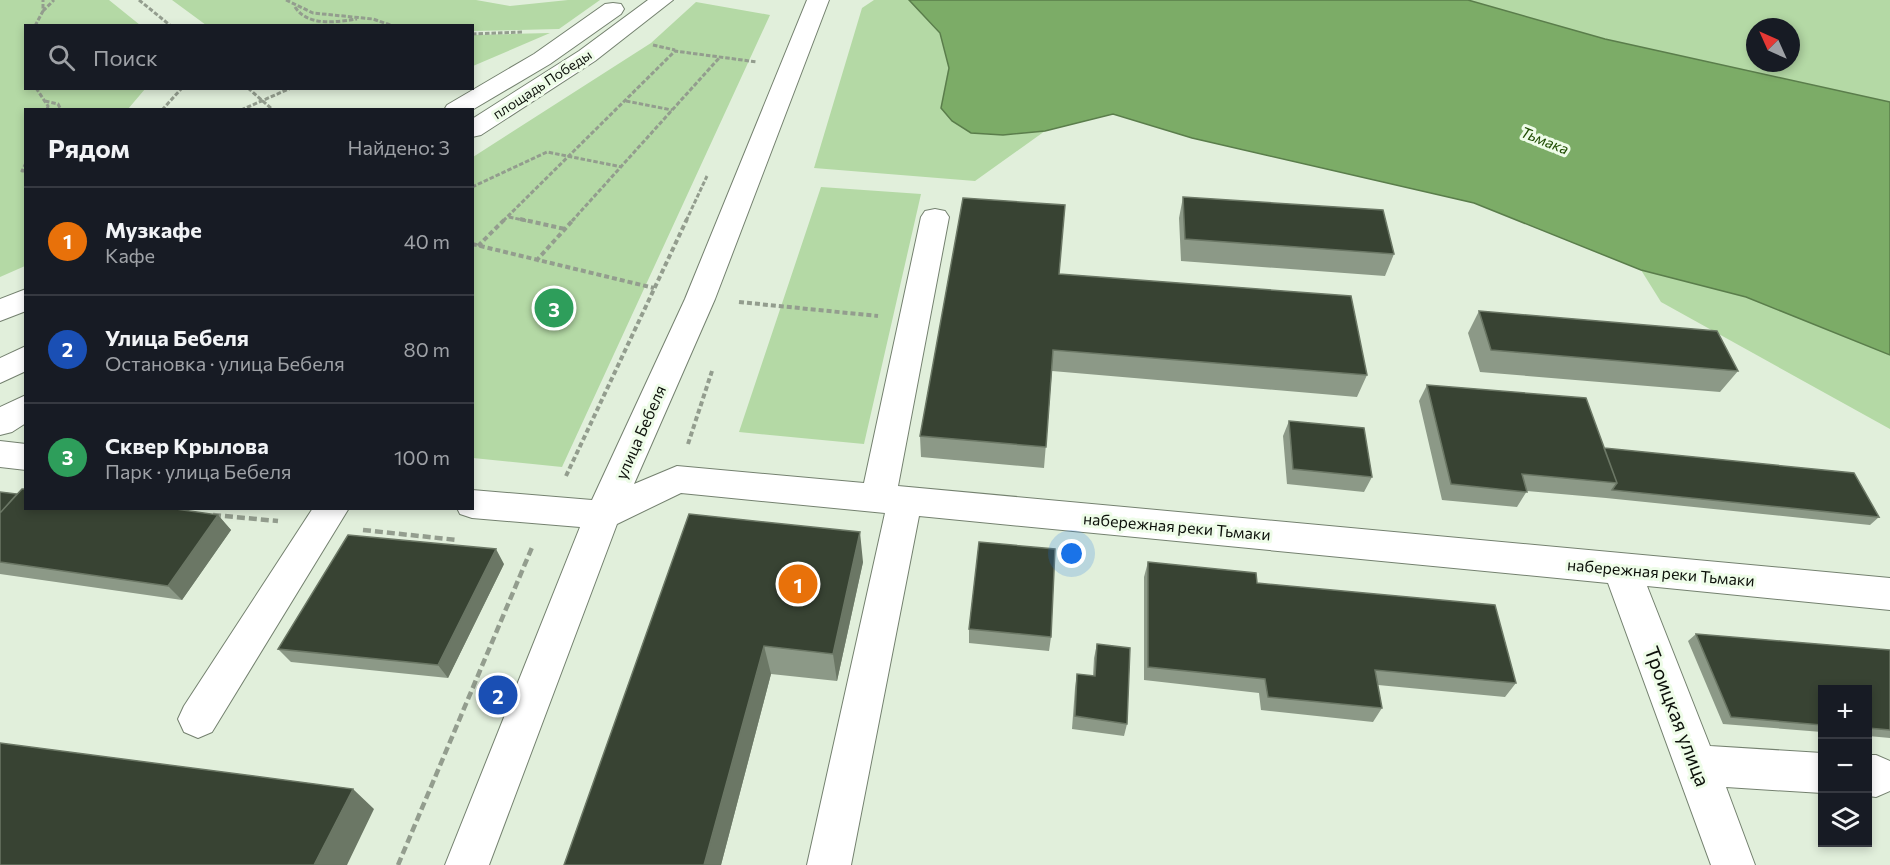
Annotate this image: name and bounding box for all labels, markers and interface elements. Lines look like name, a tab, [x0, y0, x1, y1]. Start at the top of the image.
north arrow	[1746, 18, 1800, 72]
search box	[24, 24, 474, 90]
icon: search	[45, 41, 78, 74]
text: Поиск	[93, 44, 158, 71]
street label: площадь Победы	[489, 46, 595, 122]
water label: Тьмака	[1518, 122, 1572, 158]
text: Рядом	[48, 132, 130, 163]
text: Найдено: 3	[348, 135, 450, 159]
text: Музкафе	[105, 216, 202, 243]
text: 1	[63, 229, 72, 253]
text: 40 m	[404, 229, 450, 253]
text: Кафе	[105, 243, 155, 267]
pin: 3	[534, 286, 574, 330]
text: Улица Бебеля	[105, 324, 249, 351]
text: 2	[62, 337, 73, 361]
text: 80 m	[404, 337, 450, 361]
text: Остановка · улица Бебеля	[105, 351, 345, 375]
street label: улица Бебеля	[611, 382, 669, 482]
text: Сквер Крылова	[105, 432, 269, 459]
text: 3	[62, 445, 73, 469]
text: 100 m	[394, 445, 450, 469]
text: Парк · улица Бебеля	[105, 459, 291, 483]
street label: набережная реки Тьмаки	[1082, 508, 1272, 544]
your location	[1057, 539, 1086, 568]
street label: набережная реки Тьмаки	[1566, 554, 1756, 590]
pin: 1	[778, 562, 818, 606]
street label: Троицкая улица	[1640, 643, 1716, 789]
pin: 2	[478, 672, 518, 718]
map controls	[1818, 685, 1872, 847]
button: +	[1818, 685, 1872, 739]
button: −	[1818, 739, 1872, 793]
button: layers	[1818, 793, 1872, 847]

